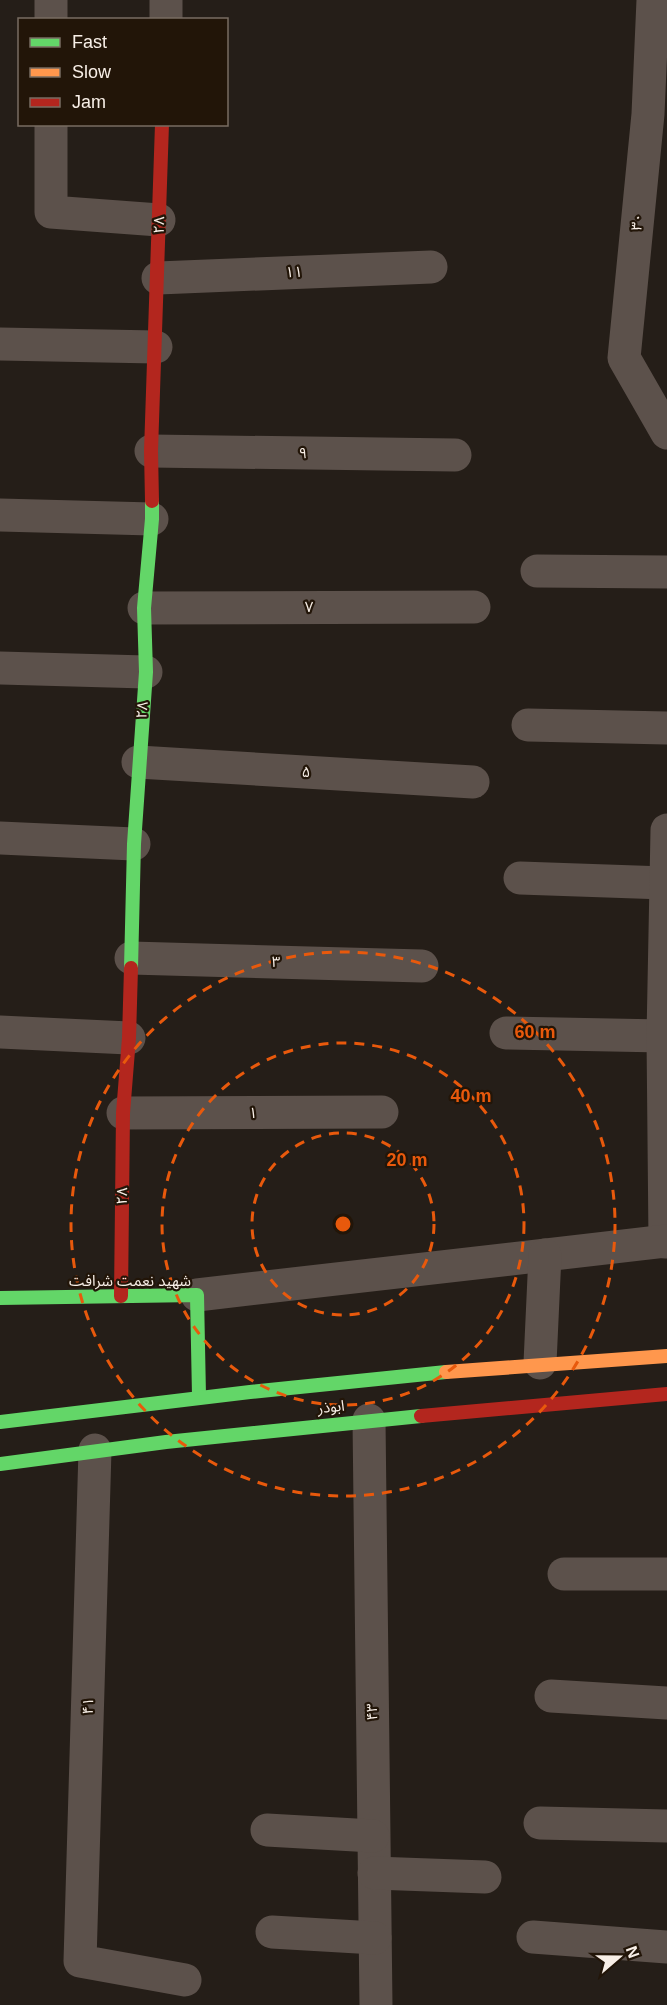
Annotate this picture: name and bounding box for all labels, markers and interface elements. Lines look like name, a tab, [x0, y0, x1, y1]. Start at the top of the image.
legend	[18, 18, 228, 126]
text: Fast	[72, 32, 107, 52]
text: Slow	[72, 62, 112, 82]
text: Jam	[72, 92, 106, 112]
street label: ۳۰	[627, 213, 646, 231]
street label: ۲۸	[150, 216, 167, 234]
street label: ۱۱	[285, 263, 303, 280]
street label: ۹	[299, 444, 307, 461]
street label: ۷	[305, 598, 314, 615]
street label: ۲۸	[132, 700, 151, 719]
street label: ۵	[301, 763, 311, 780]
street label: ۳	[271, 953, 281, 970]
text: 60 m	[514, 1022, 556, 1042]
text: 40 m	[450, 1086, 492, 1106]
street label: ۱	[249, 1104, 257, 1121]
text: 20 m	[386, 1150, 428, 1170]
street label: ۲۸	[113, 1187, 130, 1205]
centre of rings	[333, 1214, 353, 1234]
street label: شهید نعمت شرافت	[69, 1272, 191, 1290]
street label: ابوذر	[315, 1397, 346, 1417]
street label: ۴۱	[79, 1697, 96, 1715]
street label: ۴۳	[363, 1703, 380, 1721]
north arrow	[589, 1927, 649, 1987]
text: N	[623, 1944, 643, 1960]

